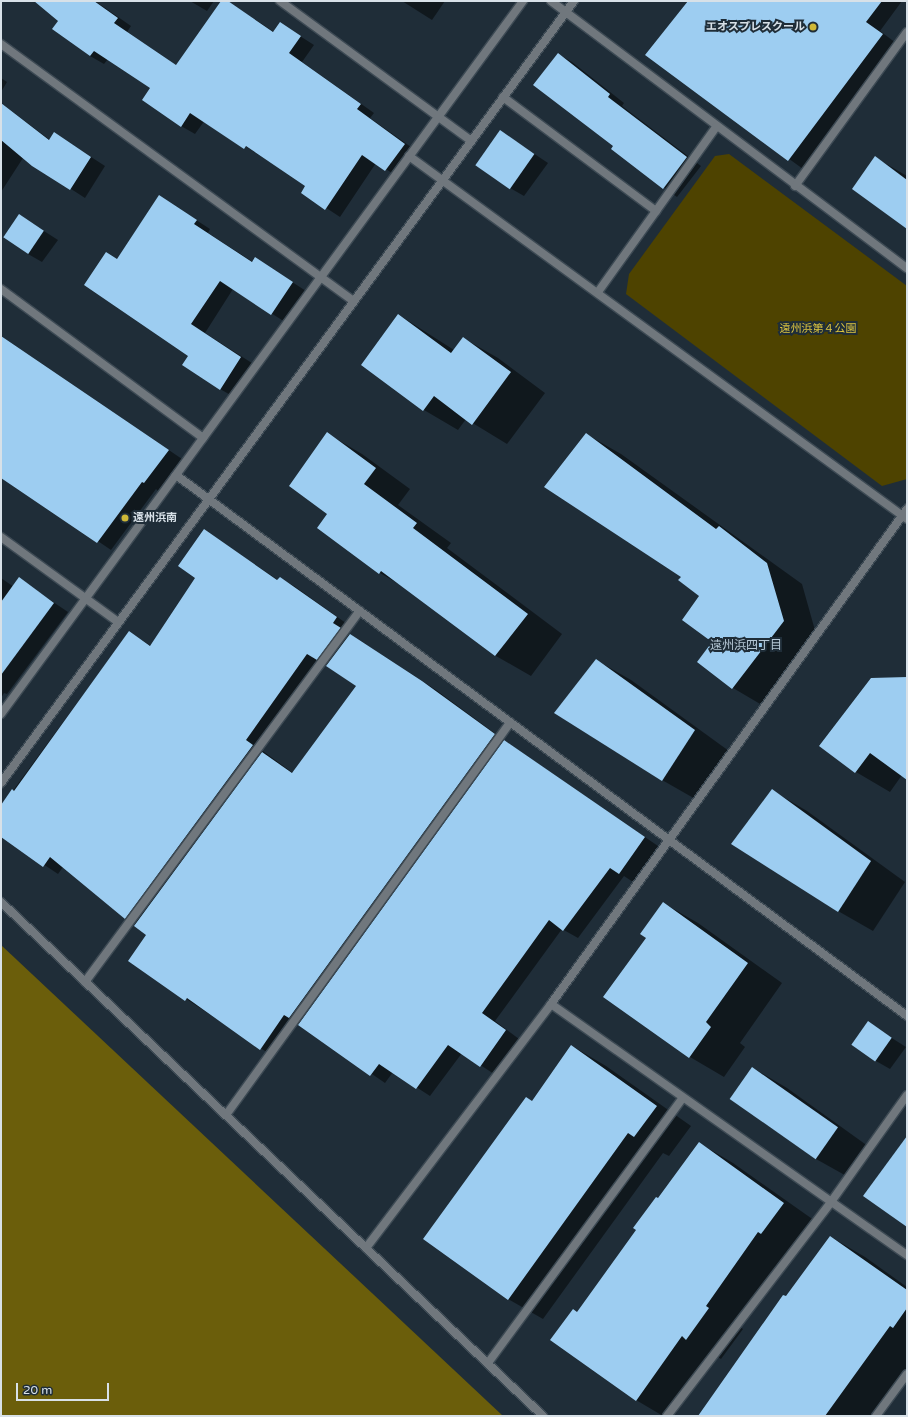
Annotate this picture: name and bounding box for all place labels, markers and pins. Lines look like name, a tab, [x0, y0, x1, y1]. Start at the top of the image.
place label: エオスプレスクール	[706, 20, 805, 34]
marker: エオスプレスクール	[808, 22, 818, 32]
place label: 遠州浜南	[133, 511, 177, 525]
marker: 遠州浜南	[120, 513, 130, 523]

